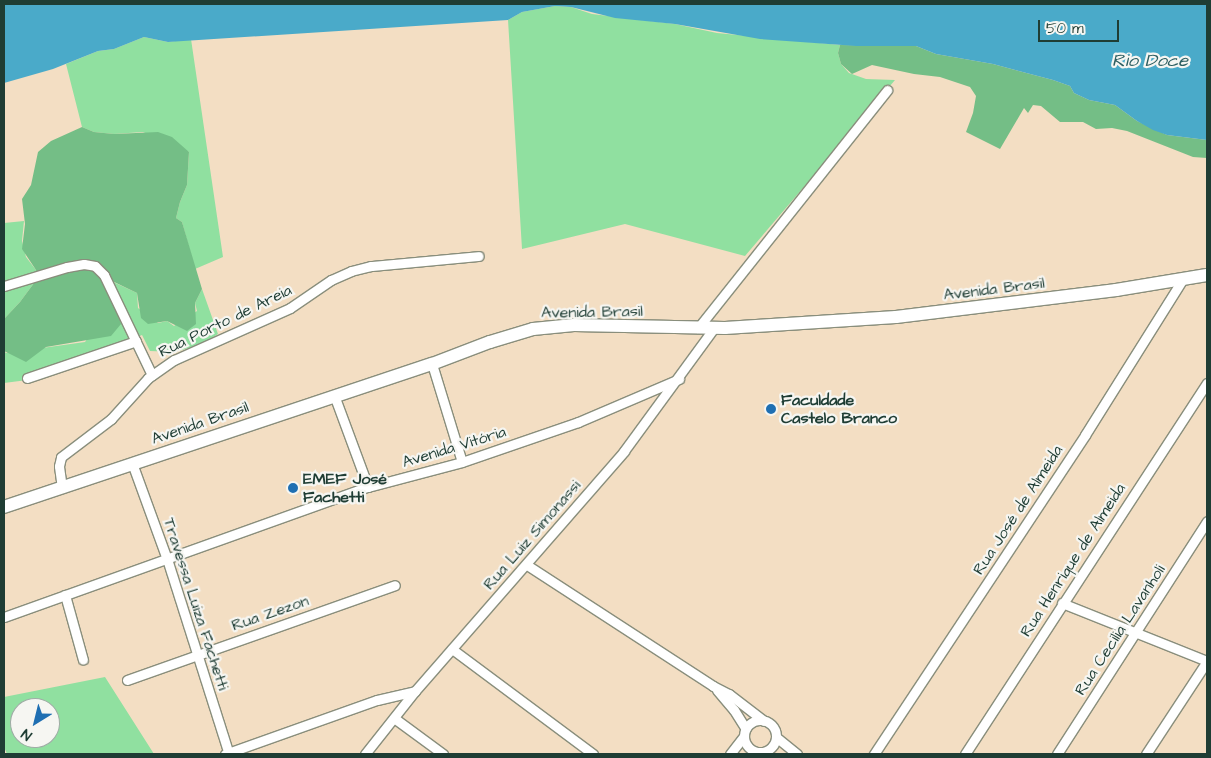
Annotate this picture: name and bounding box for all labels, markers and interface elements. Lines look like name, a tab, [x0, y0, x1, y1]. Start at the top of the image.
scale bar	[1041, 10, 1122, 42]
text: 50 m	[1046, 18, 1084, 39]
water label: Rio Doce	[1112, 50, 1188, 72]
street label: Avenida Brasil	[942, 273, 1046, 305]
street label: Rua Porto de Areia	[155, 280, 295, 362]
street label: Avenida Brasil	[541, 302, 643, 322]
place label: Faculdade Castelo Branco	[781, 390, 897, 428]
street label: Avenida Brasil	[149, 397, 251, 449]
marker: Faculdade Castelo Branco	[765, 403, 777, 415]
street label: Avenida Vitória	[400, 422, 508, 472]
street label: Rua José de Almeida	[969, 442, 1067, 578]
place label: EMEF José Fachetti	[303, 469, 387, 507]
street label: Rua Luiz Simonassi	[479, 476, 585, 594]
street label: Rua Henrique de Almeida	[1016, 480, 1130, 640]
marker: EMEF José Fachetti	[287, 482, 299, 494]
street label: Travessa Luiza Fachetti	[159, 515, 233, 693]
street label: Rua Cecilia Lavanholi	[1071, 561, 1169, 699]
street label: Rua Zezon	[229, 591, 311, 635]
north arrow	[10, 698, 60, 748]
text: N	[17, 724, 36, 745]

